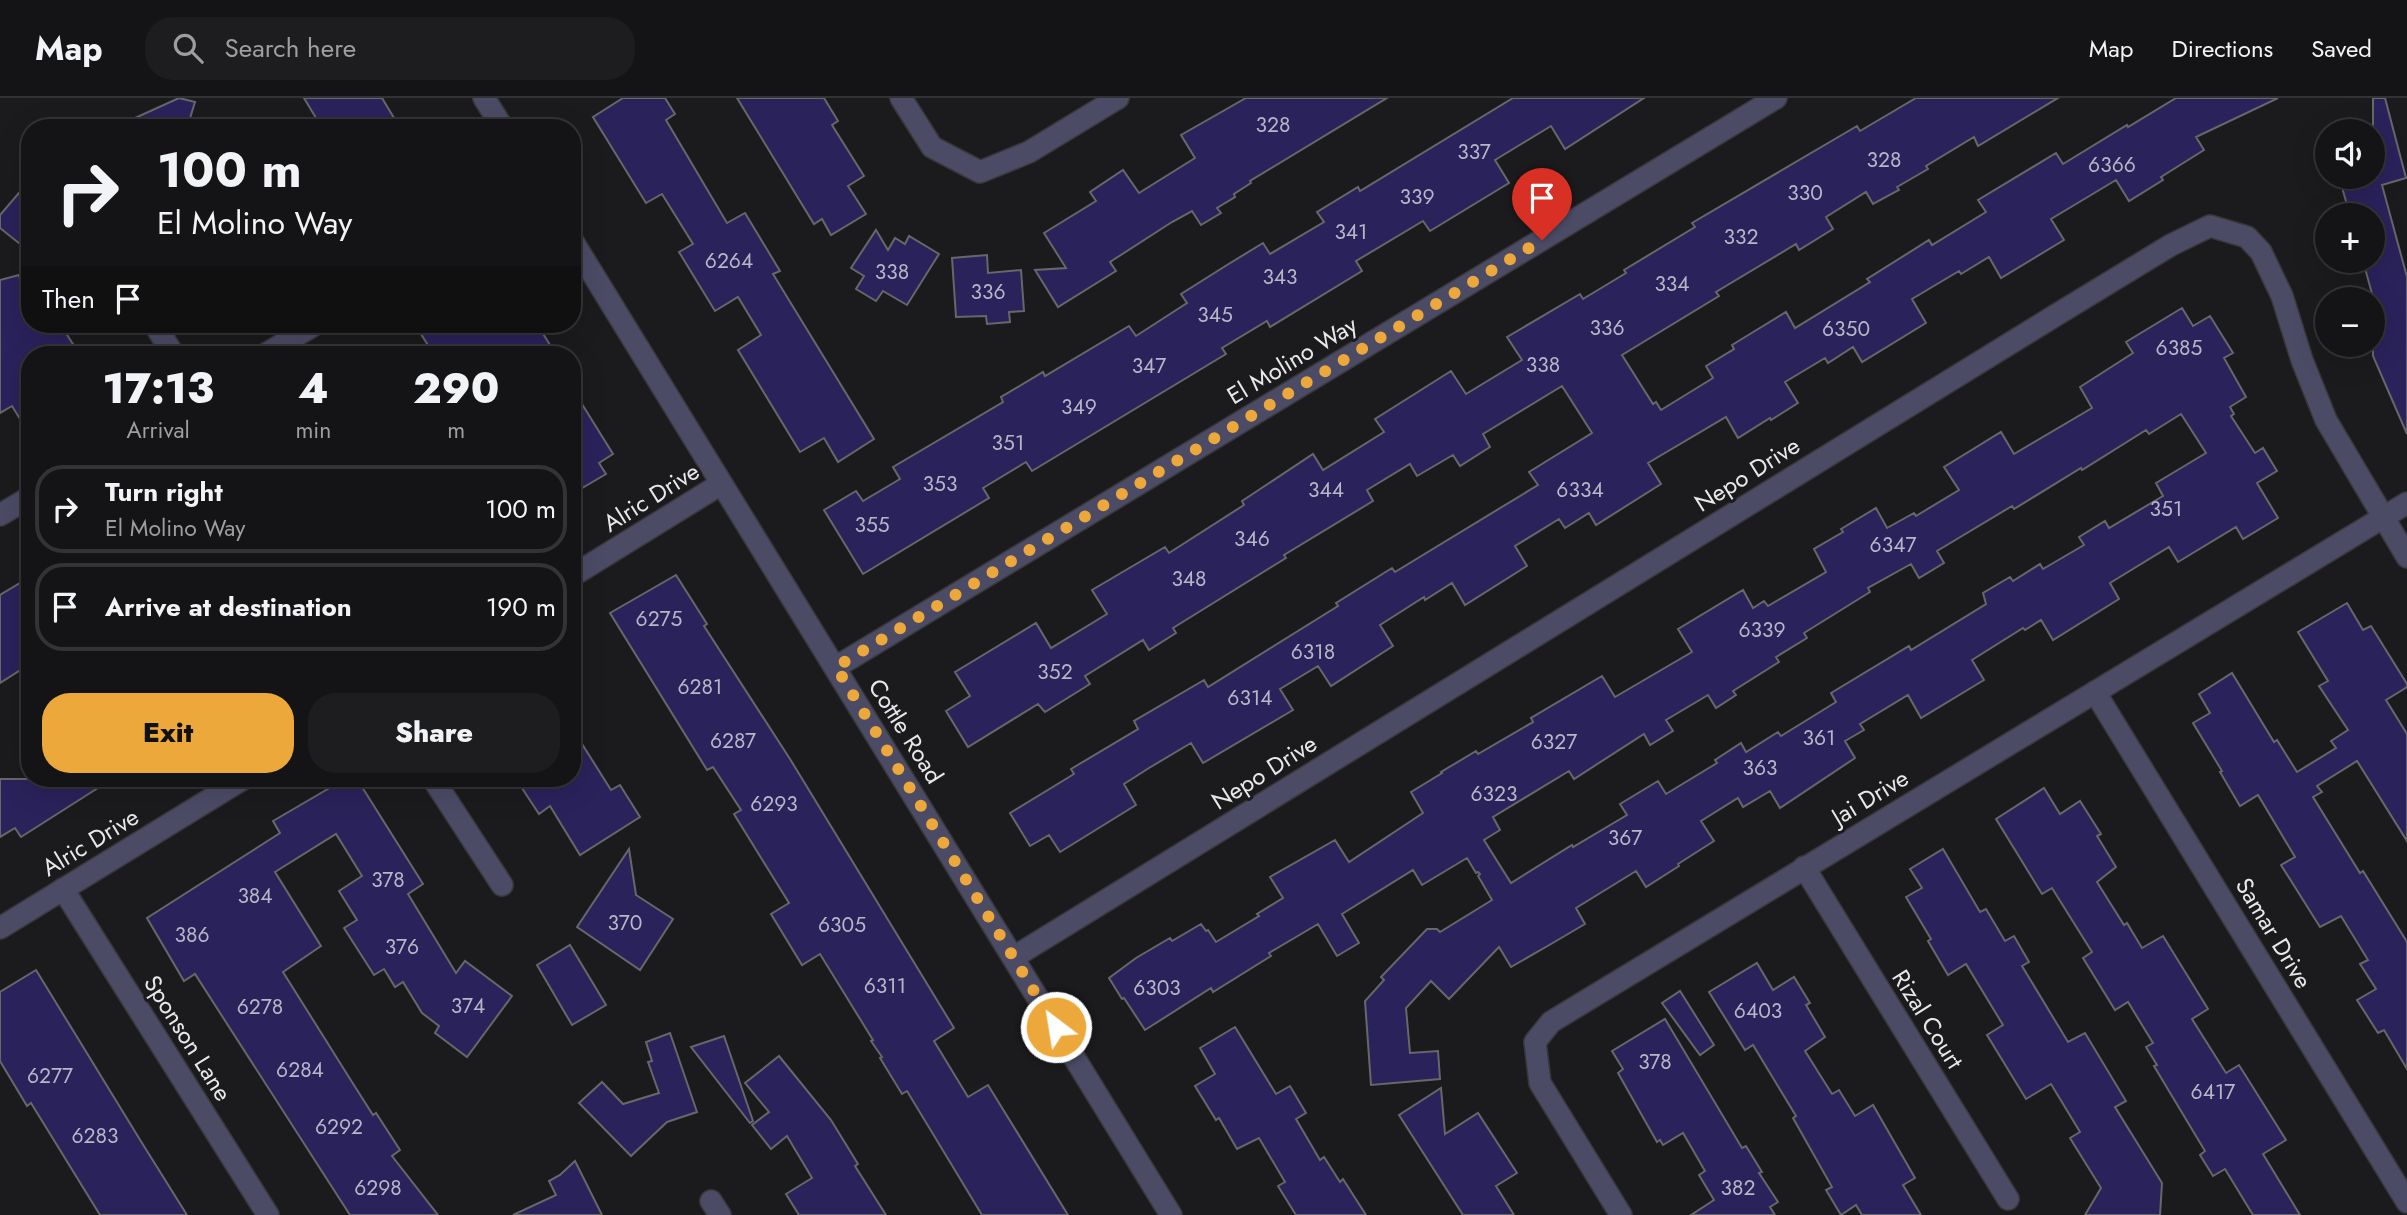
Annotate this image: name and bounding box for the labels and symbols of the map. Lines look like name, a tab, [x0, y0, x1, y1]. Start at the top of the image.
house number: 328	[1256, 110, 1290, 140]
house number: 337	[1457, 137, 1491, 167]
house number: 328	[1867, 145, 1901, 175]
house number: 6366	[2088, 150, 2136, 180]
pin	[1512, 168, 1572, 240]
house number: 330	[1787, 178, 1823, 208]
house number: 339	[1399, 182, 1435, 212]
house number: 341	[1334, 217, 1368, 247]
house number: 332	[1724, 222, 1758, 252]
house number: 6264	[705, 246, 753, 276]
house number: 338	[875, 257, 909, 287]
house number: 343	[1262, 262, 1298, 292]
house number: 334	[1654, 269, 1690, 299]
house number: 336	[970, 277, 1006, 307]
house number: 345	[1197, 300, 1233, 330]
street label: El Molino Way	[1220, 307, 1364, 413]
house number: 336	[1589, 313, 1625, 343]
house number: 6350	[1822, 314, 1870, 344]
house number: 6385	[2156, 333, 2202, 363]
house number: 338	[1526, 350, 1560, 380]
house number: 347	[1132, 351, 1166, 381]
house number: 349	[1061, 392, 1097, 422]
house number: 351	[992, 428, 1024, 458]
street label: Nepo Drive	[1688, 428, 1806, 520]
street label: Alric Drive	[596, 454, 706, 540]
house number: 353	[923, 469, 957, 499]
house number: 344	[1308, 475, 1344, 505]
house number: 6334	[1556, 475, 1604, 505]
house number: 351	[2150, 494, 2182, 524]
house number: 355	[854, 510, 890, 540]
house number: 346	[1234, 524, 1270, 554]
house number: 6347	[1870, 530, 1916, 560]
house number: 348	[1171, 564, 1207, 594]
house number: 6275	[636, 604, 682, 634]
house number: 6339	[1738, 615, 1786, 645]
house number: 6318	[1291, 637, 1335, 667]
house number: 352	[1037, 657, 1073, 687]
house number: 6281	[678, 672, 722, 702]
street label: Cottle Road	[860, 672, 952, 790]
house number: 6314	[1227, 683, 1273, 713]
house number: 361	[1802, 723, 1836, 753]
house number: 6287	[710, 726, 756, 756]
street label: Nepo Drive	[1205, 726, 1323, 818]
house number: 6327	[1531, 727, 1577, 757]
house number: 363	[1742, 753, 1778, 783]
street label: Jai Drive	[1822, 760, 1915, 835]
house number: 6323	[1471, 779, 1517, 809]
house number: 6293	[750, 789, 798, 819]
street label: Alric Drive	[35, 799, 145, 885]
house number: 367	[1608, 823, 1642, 853]
house number: 378	[371, 865, 405, 895]
street label: Samar Drive	[2227, 871, 2321, 995]
house number: 384	[237, 881, 273, 911]
house number: 370	[608, 908, 642, 938]
house number: 6305	[818, 910, 866, 940]
house number: 386	[174, 920, 210, 950]
house number: 376	[385, 932, 419, 962]
street label: Rizal Court	[1884, 963, 1972, 1076]
street label: Sponson Lane	[135, 968, 241, 1108]
house number: 6311	[864, 971, 906, 1001]
house number: 6303	[1133, 973, 1181, 1003]
position arrow	[1019, 990, 1093, 1064]
house number: 374	[451, 991, 485, 1021]
house number: 6278	[237, 992, 283, 1022]
house number: 6403	[1734, 996, 1782, 1026]
house number: 378	[1638, 1047, 1672, 1077]
house number: 6284	[276, 1055, 324, 1085]
house number: 6277	[27, 1061, 73, 1091]
house number: 6417	[2191, 1077, 2235, 1107]
house number: 6292	[315, 1112, 363, 1142]
house number: 6283	[72, 1121, 118, 1151]
house number: 6298	[354, 1173, 402, 1203]
house number: 382	[1721, 1173, 1755, 1203]

